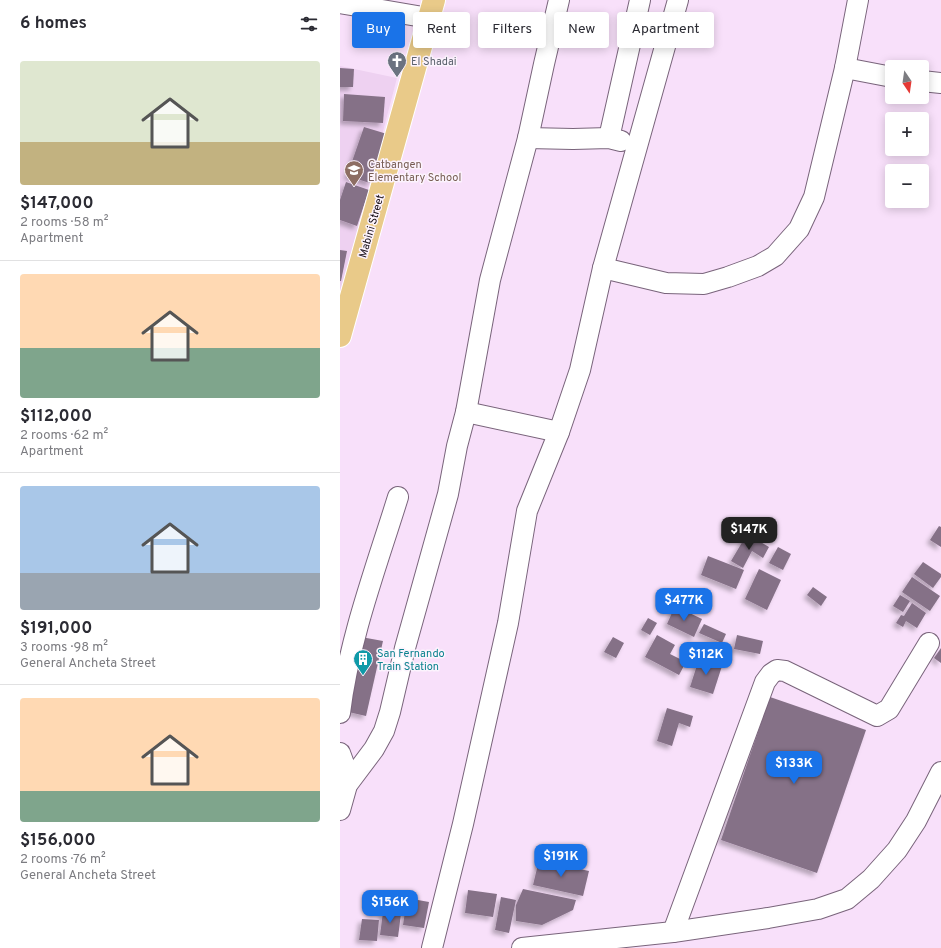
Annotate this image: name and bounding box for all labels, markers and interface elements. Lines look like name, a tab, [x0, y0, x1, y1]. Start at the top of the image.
chip: Buy	[352, 12, 405, 48]
chip: Rent	[413, 12, 470, 48]
chip: Filters	[478, 12, 546, 48]
chip: New	[554, 12, 609, 48]
chip: Apartment	[617, 12, 714, 48]
text: 6 homes	[20, 13, 87, 35]
icon: filters	[298, 13, 320, 35]
church icon: El Shadai	[386, 50, 408, 78]
place label: El Shadai	[411, 55, 457, 69]
north arrow	[885, 60, 929, 104]
map controls	[885, 60, 929, 208]
icon: home	[134, 87, 206, 159]
button: +	[885, 112, 929, 156]
place label: Catbangen Elementary School	[368, 158, 461, 185]
school or university icon: Catbangen Elementary School	[343, 159, 365, 187]
button: −	[885, 164, 929, 208]
text: $147,000	[20, 193, 94, 215]
street label: Mabini Street	[356, 193, 388, 260]
text: 2 rooms · 58 m²	[20, 215, 108, 231]
text: Apartment	[20, 231, 83, 247]
icon: home	[134, 300, 206, 372]
text: $112,000	[20, 406, 92, 428]
text: 2 rooms · 62 m²	[20, 428, 108, 444]
text: Apartment	[20, 444, 83, 460]
icon: home	[134, 512, 206, 584]
pin: $147K	[721, 517, 777, 551]
text: $147K	[730, 522, 768, 538]
pin: $477K	[656, 588, 712, 622]
text: $477K	[664, 593, 704, 609]
text: $191,000	[20, 618, 92, 640]
text: 3 rooms · 98 m²	[20, 640, 108, 656]
pin: $112K	[678, 642, 734, 676]
place label: San Fernando Train Station	[377, 647, 445, 674]
text: $112K	[688, 647, 724, 663]
building icon: San Fernando Train Station	[352, 648, 374, 676]
text: General Ancheta Street	[20, 656, 156, 672]
icon: home	[134, 724, 206, 796]
pin: $133K	[766, 751, 822, 785]
text: $133K	[775, 756, 813, 772]
text: $156,000	[20, 830, 96, 852]
pin: $191K	[533, 844, 589, 878]
text: $191K	[543, 849, 579, 865]
text: 2 rooms · 76 m²	[20, 852, 106, 868]
text: General Ancheta Street	[20, 868, 156, 884]
pin: $156K	[362, 890, 418, 924]
text: $156K	[371, 895, 409, 911]

